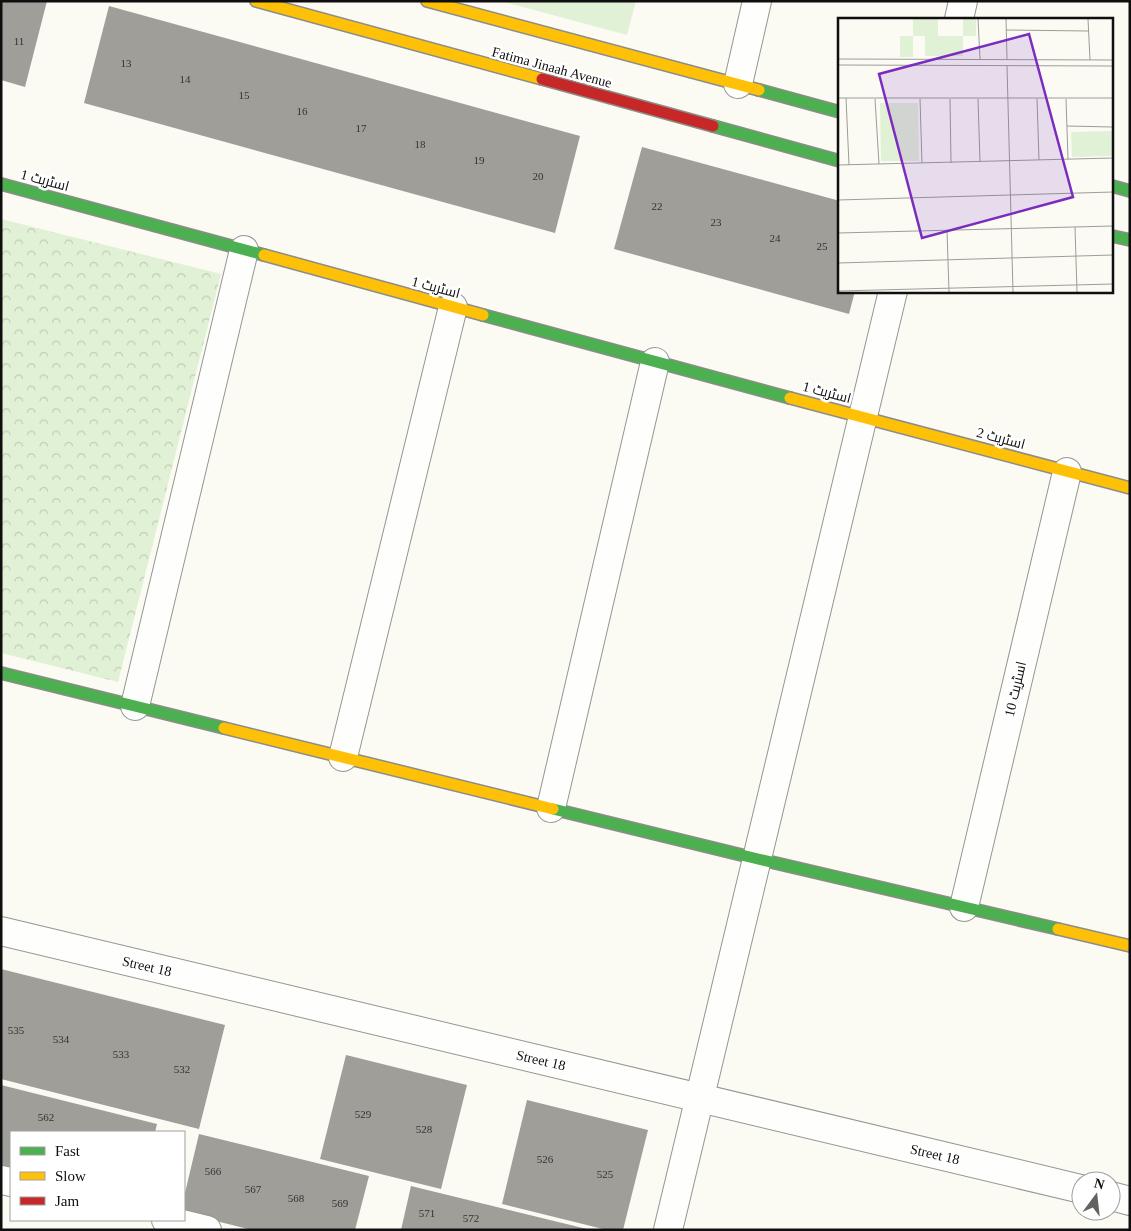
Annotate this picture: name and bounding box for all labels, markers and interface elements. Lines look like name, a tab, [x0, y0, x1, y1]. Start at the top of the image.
inset map	[838, 18, 1114, 292]
house number: 11	[14, 35, 24, 47]
street label: Fatima Jinaah Avenue	[490, 44, 613, 91]
house number: 13	[121, 57, 132, 69]
house number: 14	[180, 73, 191, 85]
house number: 15	[239, 89, 250, 101]
house number: 16	[297, 105, 308, 117]
house number: 17	[356, 122, 367, 134]
house number: 18	[415, 138, 426, 150]
house number: 19	[474, 154, 485, 166]
street label: اسٹریٹ 1	[19, 167, 71, 194]
house number: 20	[533, 170, 544, 182]
house number: 22	[652, 200, 663, 212]
house number: 23	[711, 216, 722, 228]
house number: 24	[770, 232, 781, 244]
house number: 25	[817, 240, 828, 252]
street label: اسٹریٹ 1	[410, 274, 462, 301]
street label: اسٹریٹ 1	[801, 379, 853, 406]
street label: اسٹریٹ 2	[975, 425, 1027, 452]
street label: اسٹریٹ 10	[1002, 660, 1029, 718]
street label: Street 18	[121, 954, 173, 979]
house number: 535	[8, 1024, 25, 1036]
house number: 534	[53, 1033, 70, 1045]
house number: 533	[113, 1048, 130, 1060]
street label: Street 18	[515, 1048, 567, 1073]
house number: 532	[174, 1063, 190, 1075]
house number: 529	[355, 1108, 372, 1120]
house number: 562	[38, 1111, 54, 1123]
house number: 528	[416, 1123, 433, 1135]
legend	[10, 1131, 185, 1221]
street label: Street 18	[909, 1142, 961, 1167]
text: Fast	[55, 1143, 81, 1159]
house number: 526	[537, 1153, 554, 1165]
house number: 566	[205, 1165, 222, 1177]
text: Slow	[55, 1168, 86, 1184]
house number: 525	[597, 1168, 614, 1180]
north arrow	[1071, 1171, 1121, 1221]
text: N	[1092, 1175, 1106, 1192]
house number: 567	[245, 1183, 262, 1195]
house number: 568	[288, 1192, 305, 1204]
text: Jam	[55, 1193, 79, 1209]
house number: 569	[332, 1197, 349, 1209]
house number: 571	[419, 1207, 435, 1219]
house number: 572	[463, 1212, 479, 1224]

